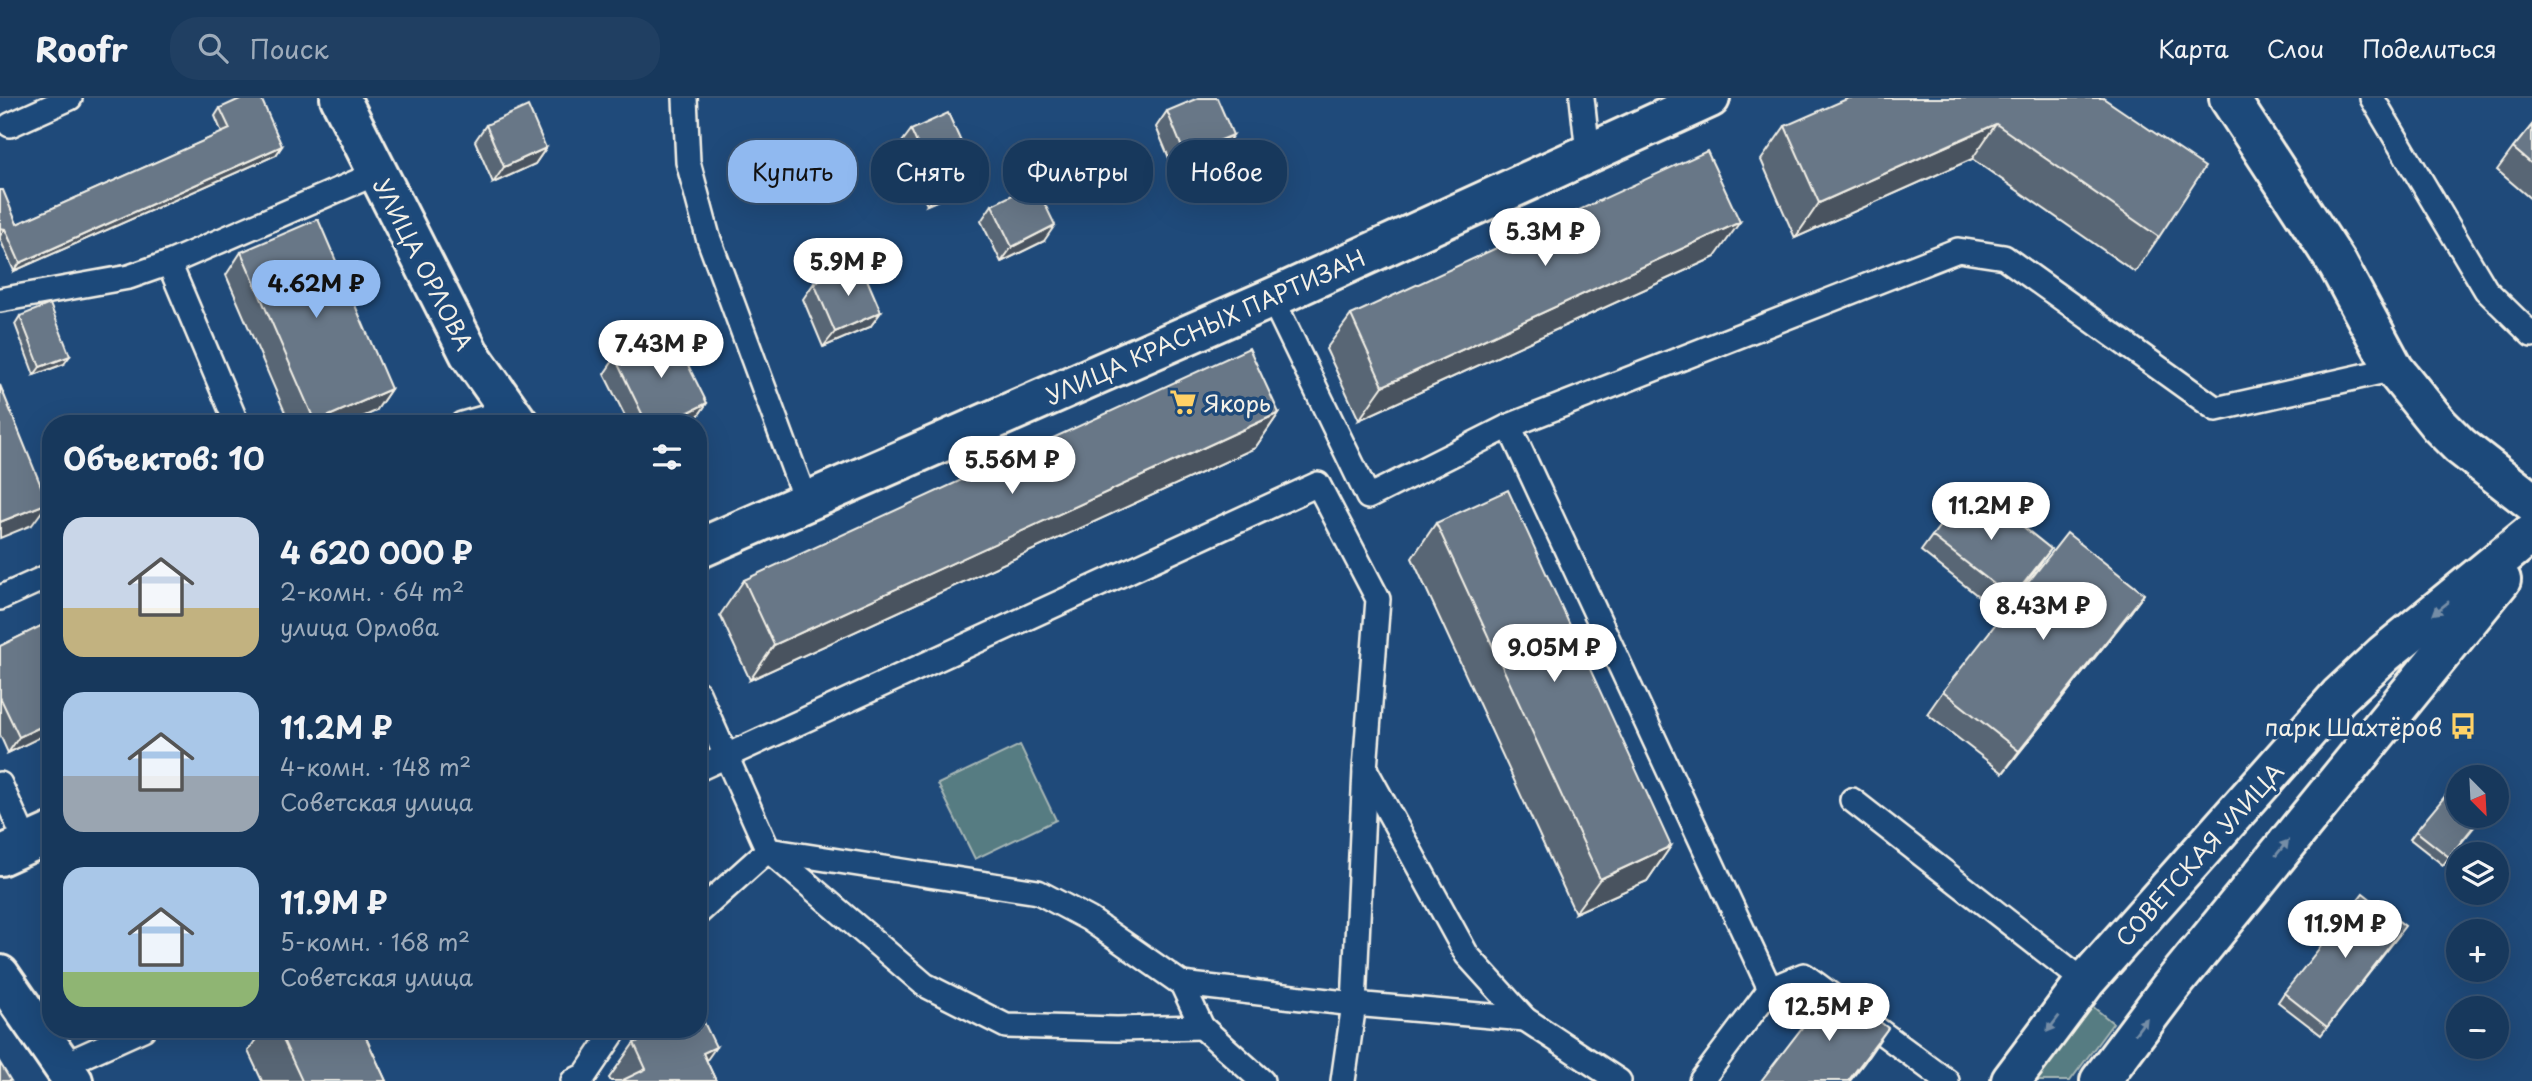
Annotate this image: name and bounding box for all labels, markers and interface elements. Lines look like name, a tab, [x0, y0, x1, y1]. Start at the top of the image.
search box	[170, 17, 660, 80]
text: Roofr	[35, 23, 128, 73]
icon: search	[194, 29, 232, 67]
text: Поиск	[250, 29, 329, 68]
text: Карта	[2158, 30, 2229, 66]
text: Слои	[2267, 30, 2324, 66]
text: Поделиться	[2362, 30, 2497, 66]
chip: Купить	[728, 140, 857, 203]
chip: Снять	[871, 140, 989, 203]
chip: Фильтры	[1003, 140, 1153, 203]
chip: Новое	[1167, 140, 1287, 203]
street label: УЛИЦА ОРЛОВА	[365, 172, 483, 356]
pin: 5.3M ₽	[1488, 208, 1602, 268]
text: 5.3M ₽	[1505, 213, 1585, 248]
pin: 5.9M ₽	[791, 238, 905, 298]
street label: УЛИЦА КРАСНЫХ ПАРТИЗАН	[1039, 239, 1371, 413]
text: 5.9M ₽	[810, 243, 886, 278]
pin: 4.62M ₽	[251, 260, 381, 320]
text: 4.62M ₽	[268, 265, 365, 300]
pin: 7.43M ₽	[596, 320, 726, 380]
text: 7.43M ₽	[615, 325, 707, 360]
place label: Якорь	[1204, 385, 1271, 420]
supermarket icon: Якорь	[1168, 387, 1198, 417]
text: Объектов: 10	[63, 435, 265, 480]
pin: 5.56M ₽	[947, 436, 1077, 496]
icon: filters	[648, 438, 686, 476]
text: 5.56M ₽	[964, 441, 1060, 476]
pin: 11.2M ₽	[1926, 482, 2056, 542]
text: 11.2M ₽	[1948, 487, 2034, 522]
text: 4 620 000 ₽	[280, 529, 473, 574]
icon: home	[119, 545, 203, 629]
text: 2-комн. · 64 m²	[280, 574, 464, 609]
pin: 8.43M ₽	[1978, 582, 2108, 642]
text: 8.43M ₽	[1996, 587, 2090, 622]
one-way arrow	[2433, 600, 2451, 615]
text: улица Орлова	[280, 609, 439, 644]
pin: 9.05M ₽	[1489, 624, 1619, 684]
text: 9.05M ₽	[1507, 629, 1601, 664]
text: 11.2M ₽	[280, 704, 392, 749]
place label: парк Шахтёров	[2265, 709, 2442, 744]
bus stop icon: парк Шахтёров	[2448, 711, 2478, 741]
icon: home	[119, 720, 203, 804]
text: 4-комн. · 148 m²	[280, 749, 471, 784]
street label: СОВЕТСКАЯ УЛИЦА	[2107, 754, 2291, 954]
north arrow	[2446, 765, 2510, 828]
map controls	[2446, 765, 2509, 1059]
text: Советская улица	[280, 784, 473, 819]
one-way arrow	[2275, 839, 2289, 857]
button: layers	[2446, 842, 2509, 905]
text: 11.9M ₽	[280, 879, 387, 924]
icon: home	[119, 895, 203, 979]
pin: 11.9M ₽	[2280, 900, 2410, 960]
text: 11.9M ₽	[2304, 905, 2386, 940]
button: +	[2446, 919, 2509, 982]
text: 5-комн. · 168 m²	[280, 924, 470, 959]
text: Советская улица	[280, 959, 473, 994]
pin: 12.5M ₽	[1764, 984, 1894, 1043]
text: 12.5M ₽	[1785, 988, 1873, 1023]
button: −	[2446, 996, 2509, 1059]
one-way arrow	[2046, 1015, 2061, 1033]
one-way arrow	[2134, 1017, 2148, 1035]

